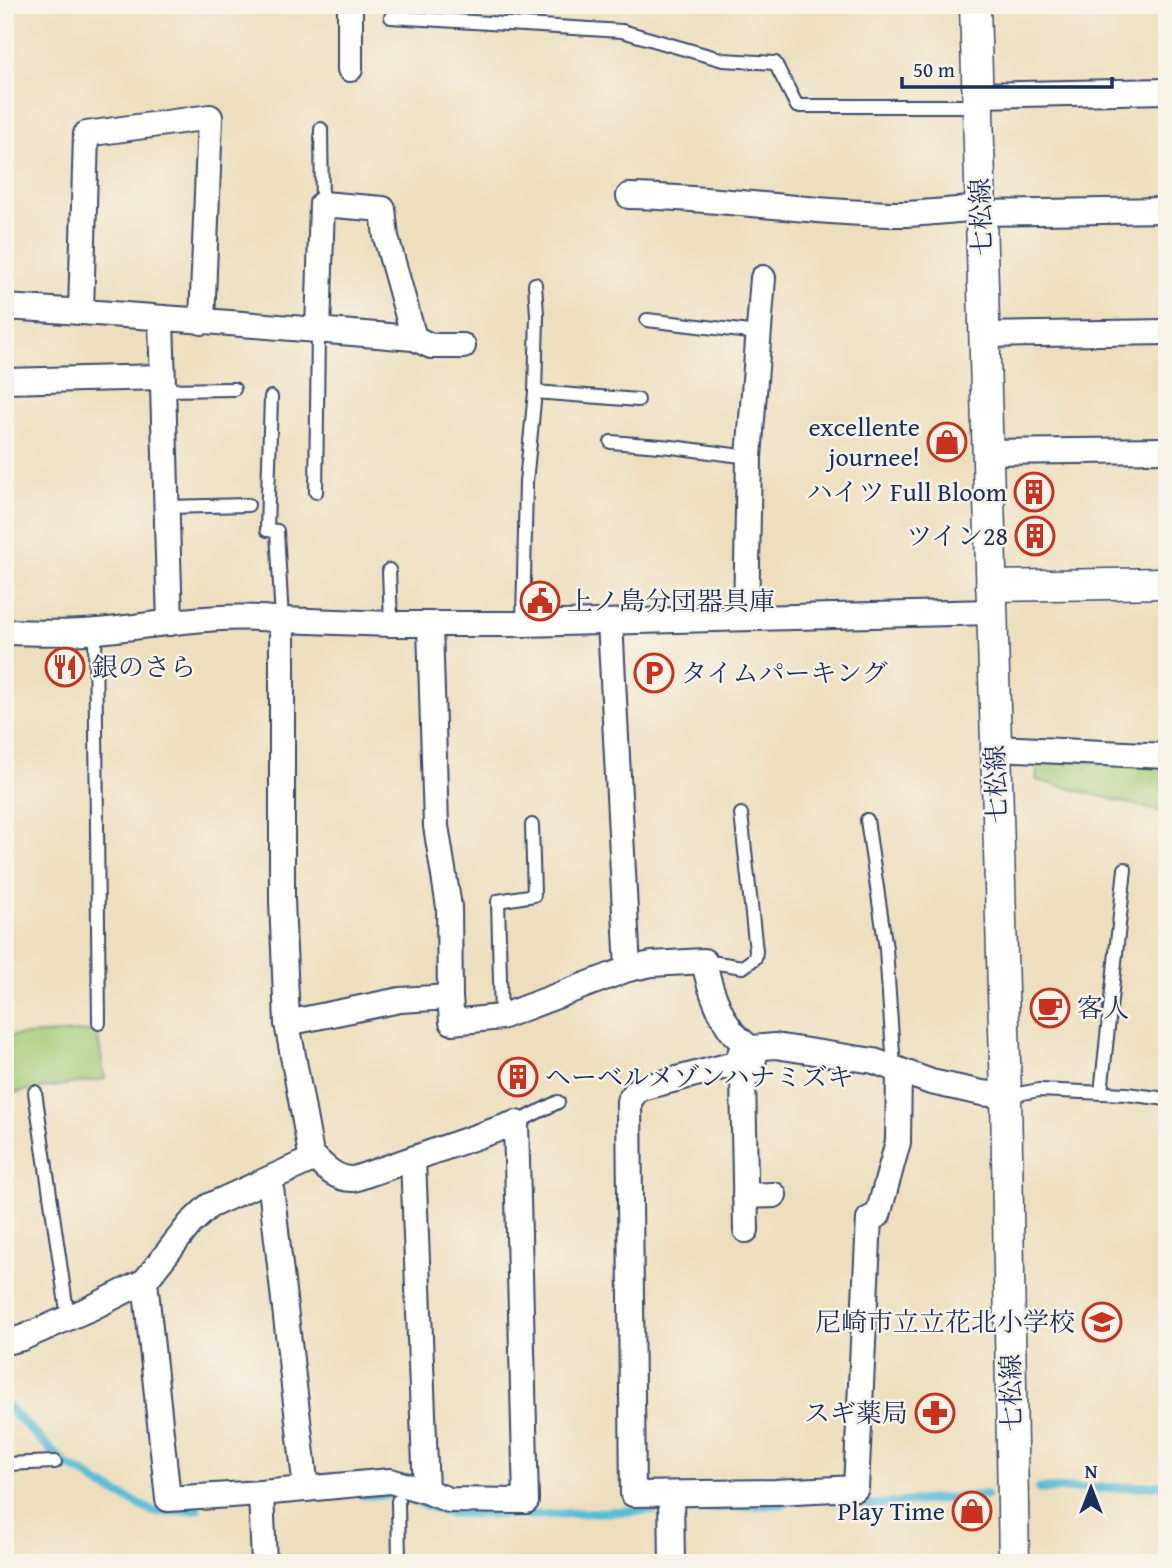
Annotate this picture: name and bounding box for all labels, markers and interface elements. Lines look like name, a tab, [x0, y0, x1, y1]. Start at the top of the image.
scale bar	[902, 46, 1112, 90]
text: 50 m	[913, 54, 955, 85]
street label: 七松線	[960, 177, 1001, 257]
place label: excellente journee!	[808, 407, 920, 476]
shop icon: excellente journee!	[926, 421, 968, 463]
building icon: ハイツ Full Bloom	[1013, 471, 1055, 513]
place label: ハイツ Full Bloom	[806, 472, 1007, 511]
building icon: ツイン28	[1014, 515, 1056, 557]
place label: ツイン28	[906, 516, 1008, 555]
public building icon: 上ノ島分団器具庫	[519, 580, 561, 622]
place label: 上ノ島分団器具庫	[567, 581, 775, 620]
restaurant icon: 銀のさら	[44, 646, 86, 688]
place label: 銀のさら	[92, 647, 196, 686]
parking icon: タイムパーキング	[633, 652, 675, 694]
place label: タイムパーキング	[681, 653, 888, 692]
street label: 七松線	[975, 744, 1016, 824]
cafe icon: 客人	[1029, 987, 1071, 1029]
place label: 客人	[1077, 988, 1129, 1027]
building icon: ヘーベルメゾンハナミズキ	[497, 1056, 539, 1098]
place label: ヘーベルメゾンハナミズキ	[545, 1057, 854, 1096]
school or university icon: 尼崎市立立花北小学校	[1081, 1301, 1123, 1343]
place label: 尼崎市立立花北小学校	[815, 1302, 1075, 1341]
street label: 七松線	[990, 1354, 1031, 1432]
pharmacy icon: スギ薬局	[914, 1392, 956, 1434]
place label: スギ薬局	[804, 1393, 908, 1432]
north arrow	[1056, 1452, 1126, 1522]
text: N	[1085, 1457, 1098, 1485]
shop icon: Play Time	[951, 1490, 993, 1532]
place label: Play Time	[837, 1491, 945, 1530]

